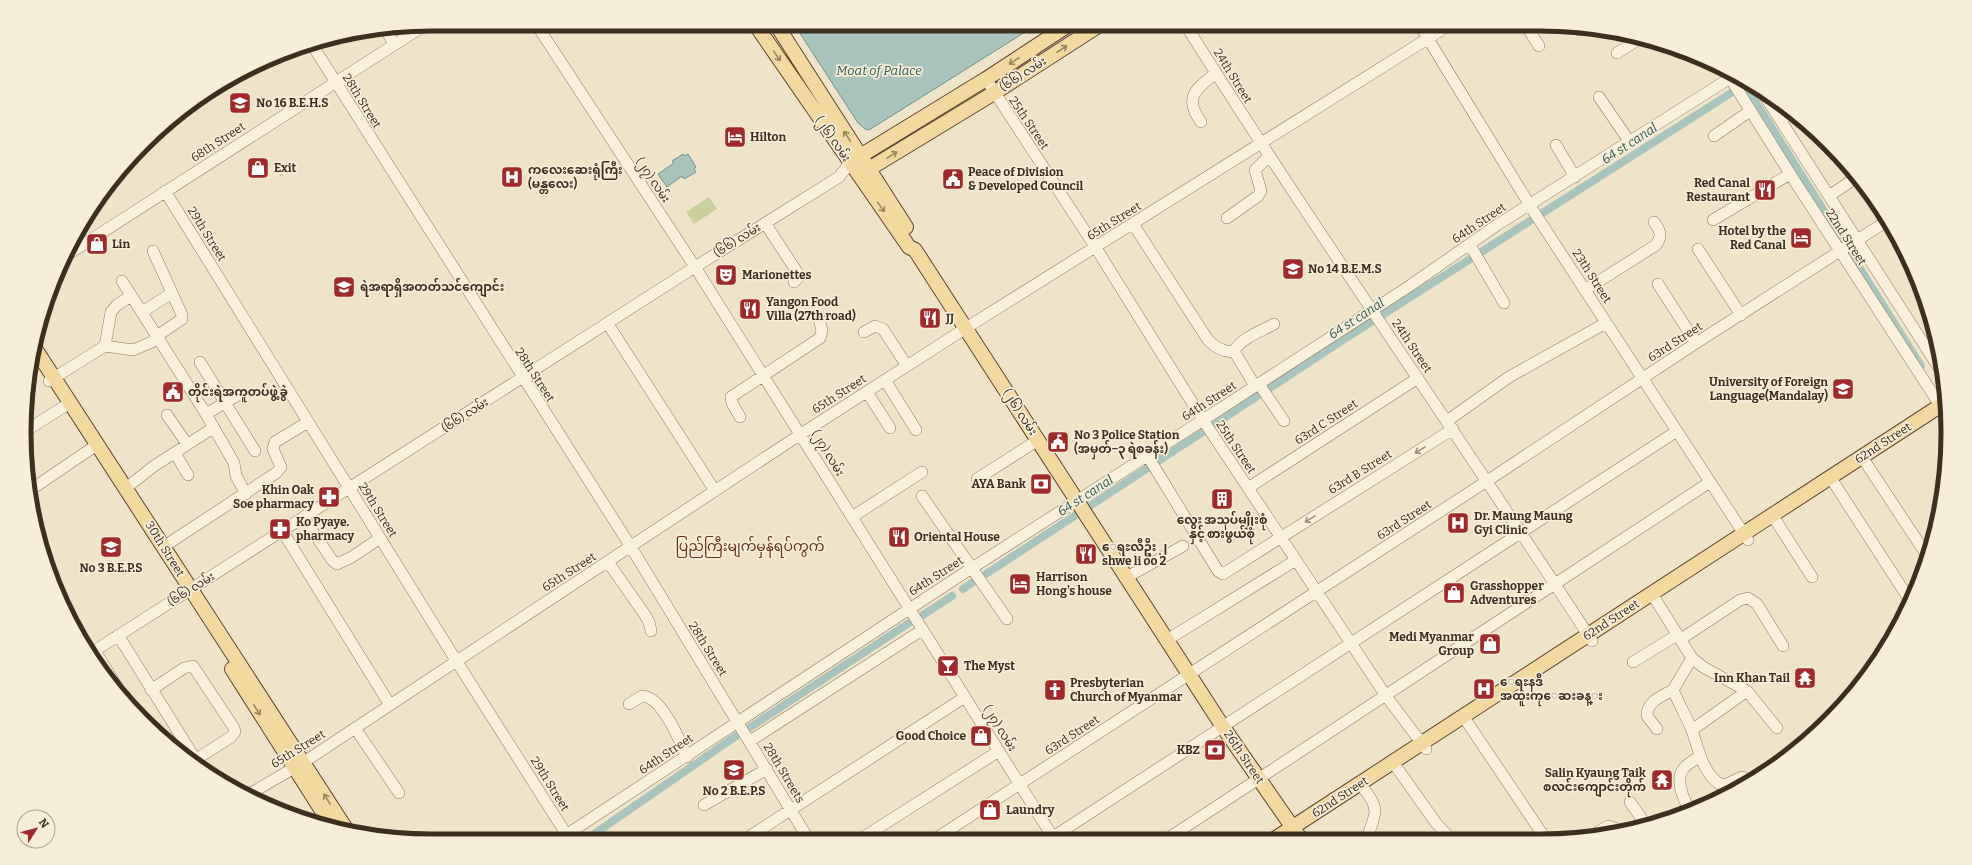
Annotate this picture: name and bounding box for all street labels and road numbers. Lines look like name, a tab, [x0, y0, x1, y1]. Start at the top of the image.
street label: 24th Street	[1211, 46, 1256, 106]
street label: (၆၆) လမ်း	[996, 52, 1049, 94]
street label: 28th Street	[340, 71, 385, 131]
street label: 25th Street	[1006, 94, 1052, 153]
street label: (၂၆) လမ်း	[810, 112, 855, 166]
street label: 68th Street	[188, 119, 248, 165]
street label: (၂၇) လမ်း	[630, 154, 675, 207]
street label: 65th Street	[1084, 199, 1144, 243]
street label: 64th Street	[1449, 199, 1509, 246]
street label: 29th Street	[185, 204, 230, 264]
street label: 22nd Street	[1823, 206, 1870, 268]
street label: (၆၆) လမ်း	[710, 218, 763, 260]
street label: 23th Street	[1569, 247, 1615, 306]
street label: 24th Street	[1389, 317, 1435, 376]
street label: 63rd Street	[1645, 319, 1705, 365]
street label: 28th Street	[512, 345, 558, 405]
street label: 65th Street	[810, 371, 869, 417]
street label: 64th Street	[1179, 378, 1239, 424]
street label: (၂၆) လမ်း	[997, 385, 1042, 439]
street label: (၆၆) လမ်း	[438, 393, 491, 435]
street label: 63rd C Street	[1292, 396, 1361, 447]
street label: 25th Street	[1213, 418, 1259, 477]
street label: 62nd Street	[1852, 419, 1914, 466]
street label: (၂၇) လမ်း	[806, 426, 849, 480]
street label: 63rd B Street	[1326, 447, 1395, 497]
street label: 29th Street	[356, 480, 401, 540]
street label: 63rd Street	[1374, 497, 1434, 543]
street label: 30th Street	[142, 519, 188, 580]
street label: 65th Street	[540, 549, 599, 595]
street label: 64th Street	[906, 553, 966, 599]
street label: (၆၆) လမ်း	[164, 567, 217, 609]
street label: 62nd Street	[1580, 596, 1642, 643]
street label: 28th Street	[686, 619, 731, 679]
street label: (၂၇) လမ်း	[978, 701, 1021, 755]
street label: 63rd Street	[1042, 712, 1102, 758]
street label: 65th Street	[268, 727, 328, 771]
street label: 26th Street	[1221, 728, 1267, 787]
street label: 64th Street	[636, 730, 696, 777]
street label: 28th Streets	[761, 741, 807, 806]
street label: 29th Street	[528, 754, 573, 814]
street label: 62nd Street	[1309, 773, 1371, 820]

